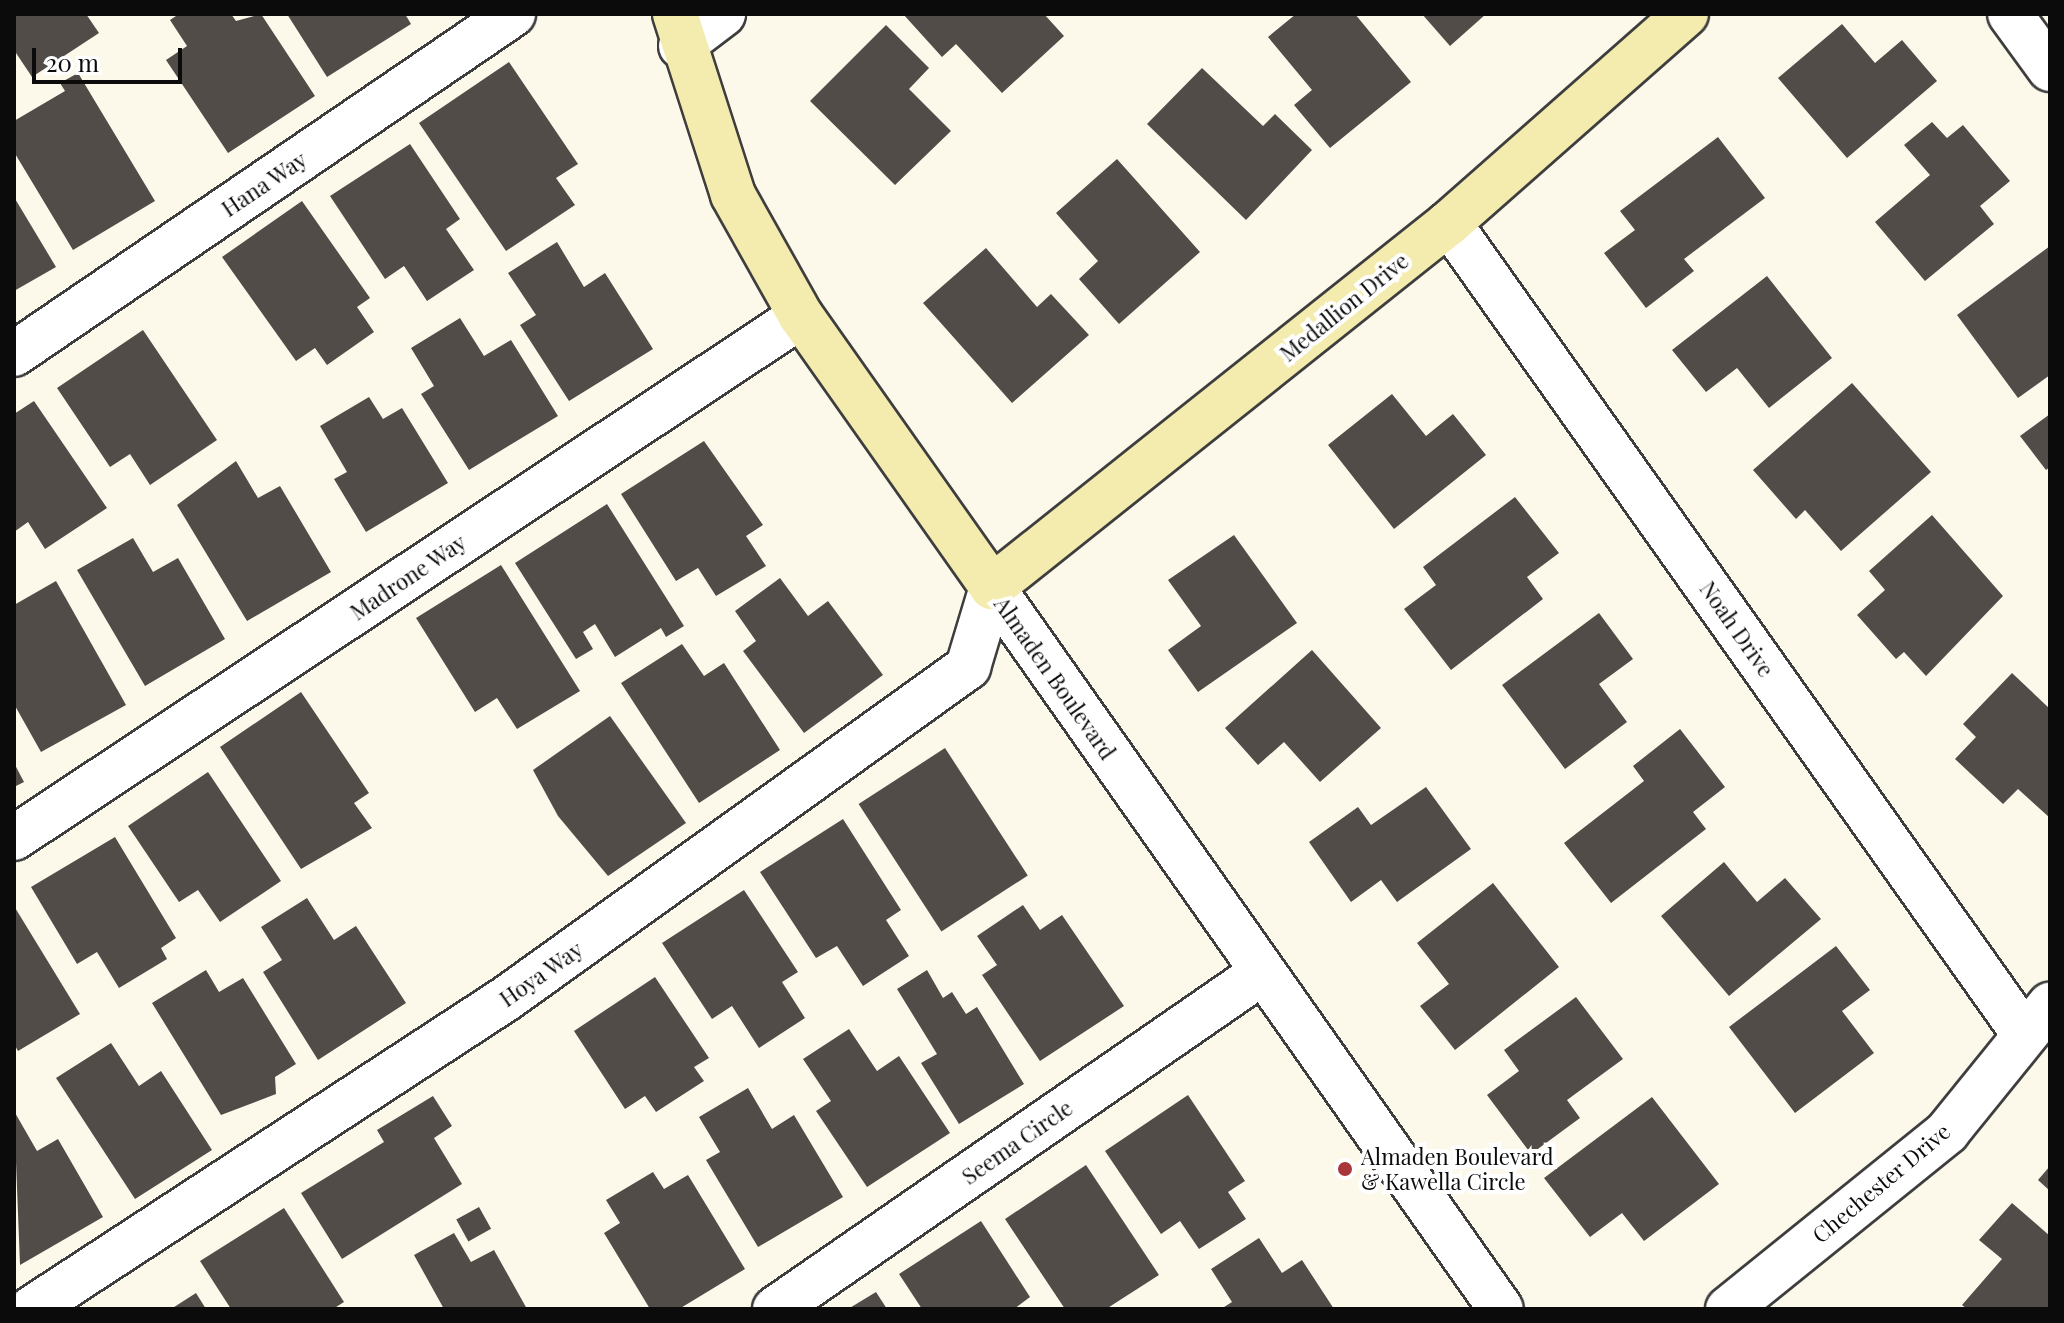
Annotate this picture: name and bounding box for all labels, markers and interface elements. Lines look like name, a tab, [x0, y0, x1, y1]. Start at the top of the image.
scale bar	[36, 32, 186, 82]
text: 20 m	[46, 46, 99, 78]
street label: Hana Way	[216, 146, 312, 222]
street label: Medallion Drive	[1275, 247, 1413, 367]
street label: Madrone Way	[345, 528, 471, 626]
street label: Noah Drive	[1695, 576, 1779, 682]
street label: Almaden Boulevard	[989, 592, 1121, 764]
street label: Hoya Way	[494, 936, 588, 1012]
street label: Seema Circle	[957, 1094, 1077, 1190]
street label: Chechester Drive	[1807, 1118, 1955, 1248]
place label: Almaden Boulevard & Kawella Circle	[1361, 1143, 1554, 1194]
marker: Almaden Boulevard & Kawella Circle	[1336, 1160, 1354, 1178]

